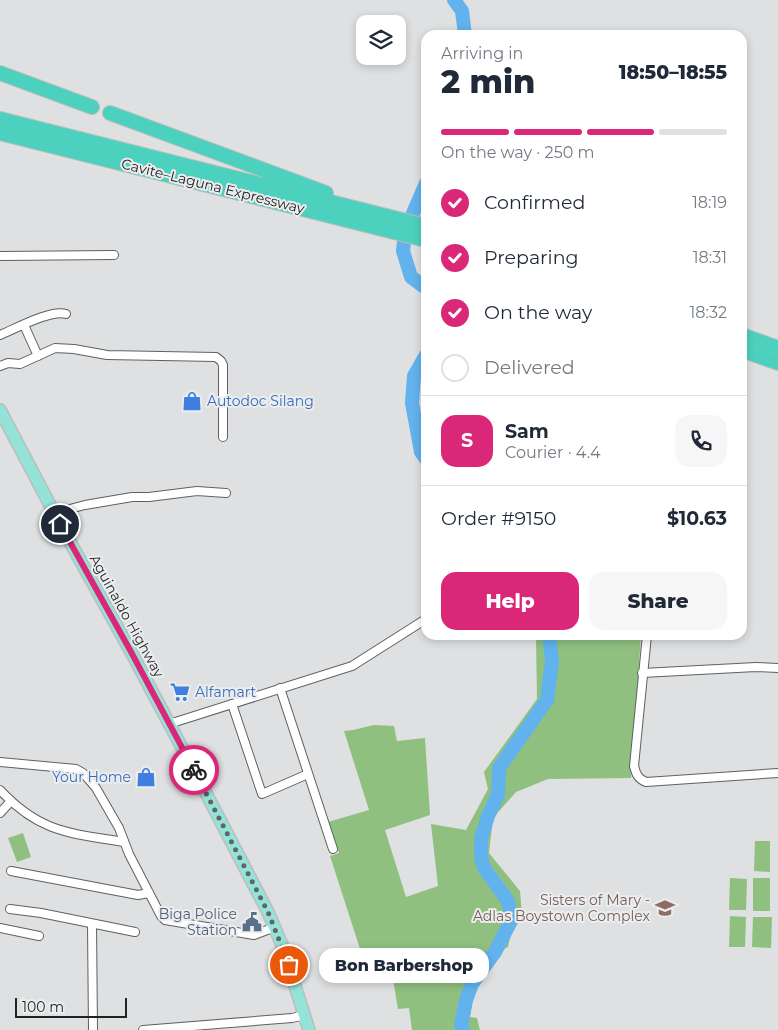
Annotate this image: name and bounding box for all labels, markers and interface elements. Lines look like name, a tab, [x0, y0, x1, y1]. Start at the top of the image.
map controls	[356, 15, 406, 65]
button: layers	[356, 15, 406, 65]
text: Arriving in	[441, 44, 523, 63]
text: 18:50–18:55	[619, 61, 727, 84]
text: 2 min	[441, 62, 535, 101]
text: On the way · 250 m	[441, 143, 594, 162]
street label: Cavite–Laguna Expressway	[120, 154, 307, 218]
icon: check	[441, 189, 469, 217]
text: Confirmed	[484, 191, 585, 214]
text: 18:19	[692, 193, 727, 212]
icon: check	[441, 244, 469, 272]
text: Preparing	[484, 246, 579, 269]
text: 18:31	[693, 248, 727, 267]
icon: check	[441, 299, 469, 327]
text: On the way	[484, 301, 592, 324]
text: 18:32	[690, 303, 727, 322]
text: Delivered	[484, 356, 575, 379]
shop icon: Autodoc Silang	[181, 390, 203, 412]
place label: Autodoc Silang	[207, 392, 314, 410]
button: phone	[675, 415, 727, 467]
text: Sam	[505, 420, 549, 443]
text: S	[461, 429, 473, 452]
text: Courier · 4.4	[505, 443, 601, 462]
pin	[39, 503, 81, 545]
text: Order #9150	[441, 507, 556, 530]
text: $10.63	[667, 507, 727, 530]
icon: home	[46, 510, 74, 538]
street label: Aguinaldo Highway	[86, 551, 168, 681]
button: Help	[441, 572, 579, 630]
button: Share	[589, 572, 727, 630]
supermarket icon: Alfamart	[169, 681, 191, 703]
place label: Alfamart	[195, 683, 257, 701]
courier	[169, 745, 219, 795]
icon: bike	[180, 756, 208, 784]
shop icon: Your Home	[135, 766, 157, 788]
place label: Your Home	[52, 768, 131, 786]
place label: Sisters of Mary - Adlas Boystown Complex	[473, 891, 651, 925]
school or university icon: Sisters of Mary - Adlas Boystown Complex	[654, 897, 676, 919]
place label: Biga Police Station	[159, 905, 237, 939]
public building icon: Biga Police Station	[241, 911, 263, 933]
pin	[268, 944, 310, 986]
callout: Bon Barbershop	[319, 948, 489, 982]
icon: bag	[275, 951, 303, 979]
text: Bon Barbershop	[335, 956, 473, 975]
scale bar	[15, 995, 128, 1018]
text: 100 m	[22, 998, 64, 1016]

